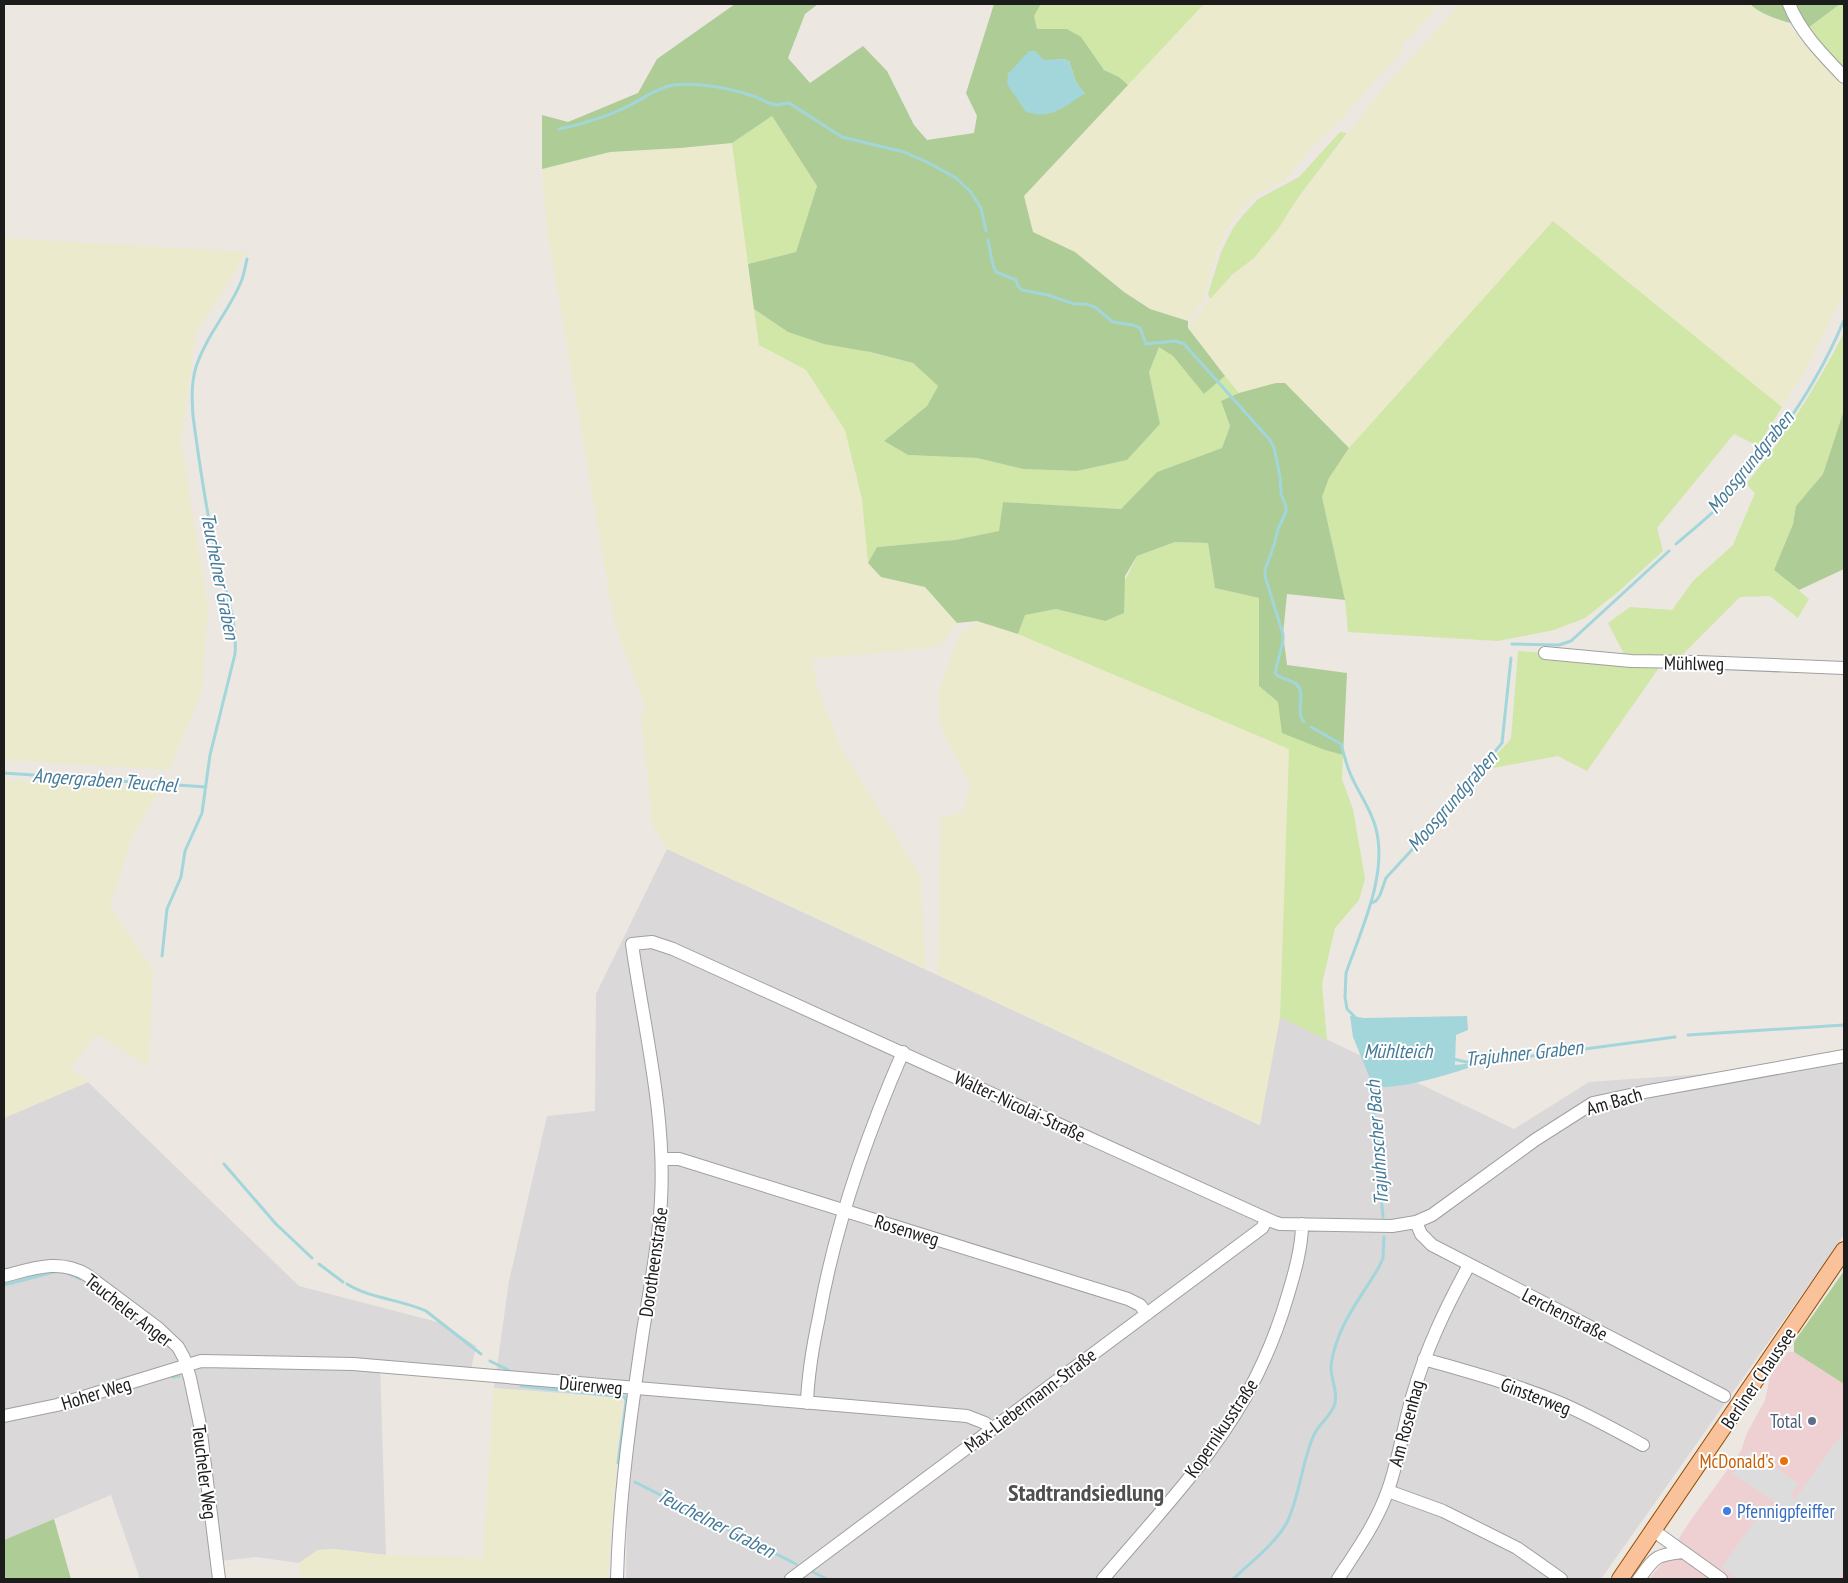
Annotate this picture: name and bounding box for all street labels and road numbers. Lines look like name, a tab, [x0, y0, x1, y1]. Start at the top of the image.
street label: Mühlweg	[1664, 650, 1724, 676]
street label: Walter-Nicolai-Straße	[951, 1065, 1089, 1147]
street label: Am Bach	[1583, 1082, 1645, 1120]
street label: Dorotheenstraße	[633, 1205, 673, 1318]
street label: Rosenweg	[872, 1209, 942, 1251]
street label: Teucheler Anger	[80, 1268, 178, 1352]
street label: Lerchenstraße	[1518, 1282, 1612, 1346]
street label: Berliner Chaussee	[1715, 1323, 1801, 1433]
street label: Max-Liebermann-Straße	[959, 1342, 1101, 1457]
street label: Dürerweg	[558, 1370, 624, 1400]
street label: Hoher Weg	[58, 1371, 134, 1415]
street label: Ginsterweg	[1497, 1372, 1575, 1420]
street label: Kopernikusstraße	[1179, 1374, 1263, 1482]
street label: Am Rosenhag	[1383, 1377, 1429, 1469]
street label: Teucheler Weg	[187, 1423, 223, 1521]

